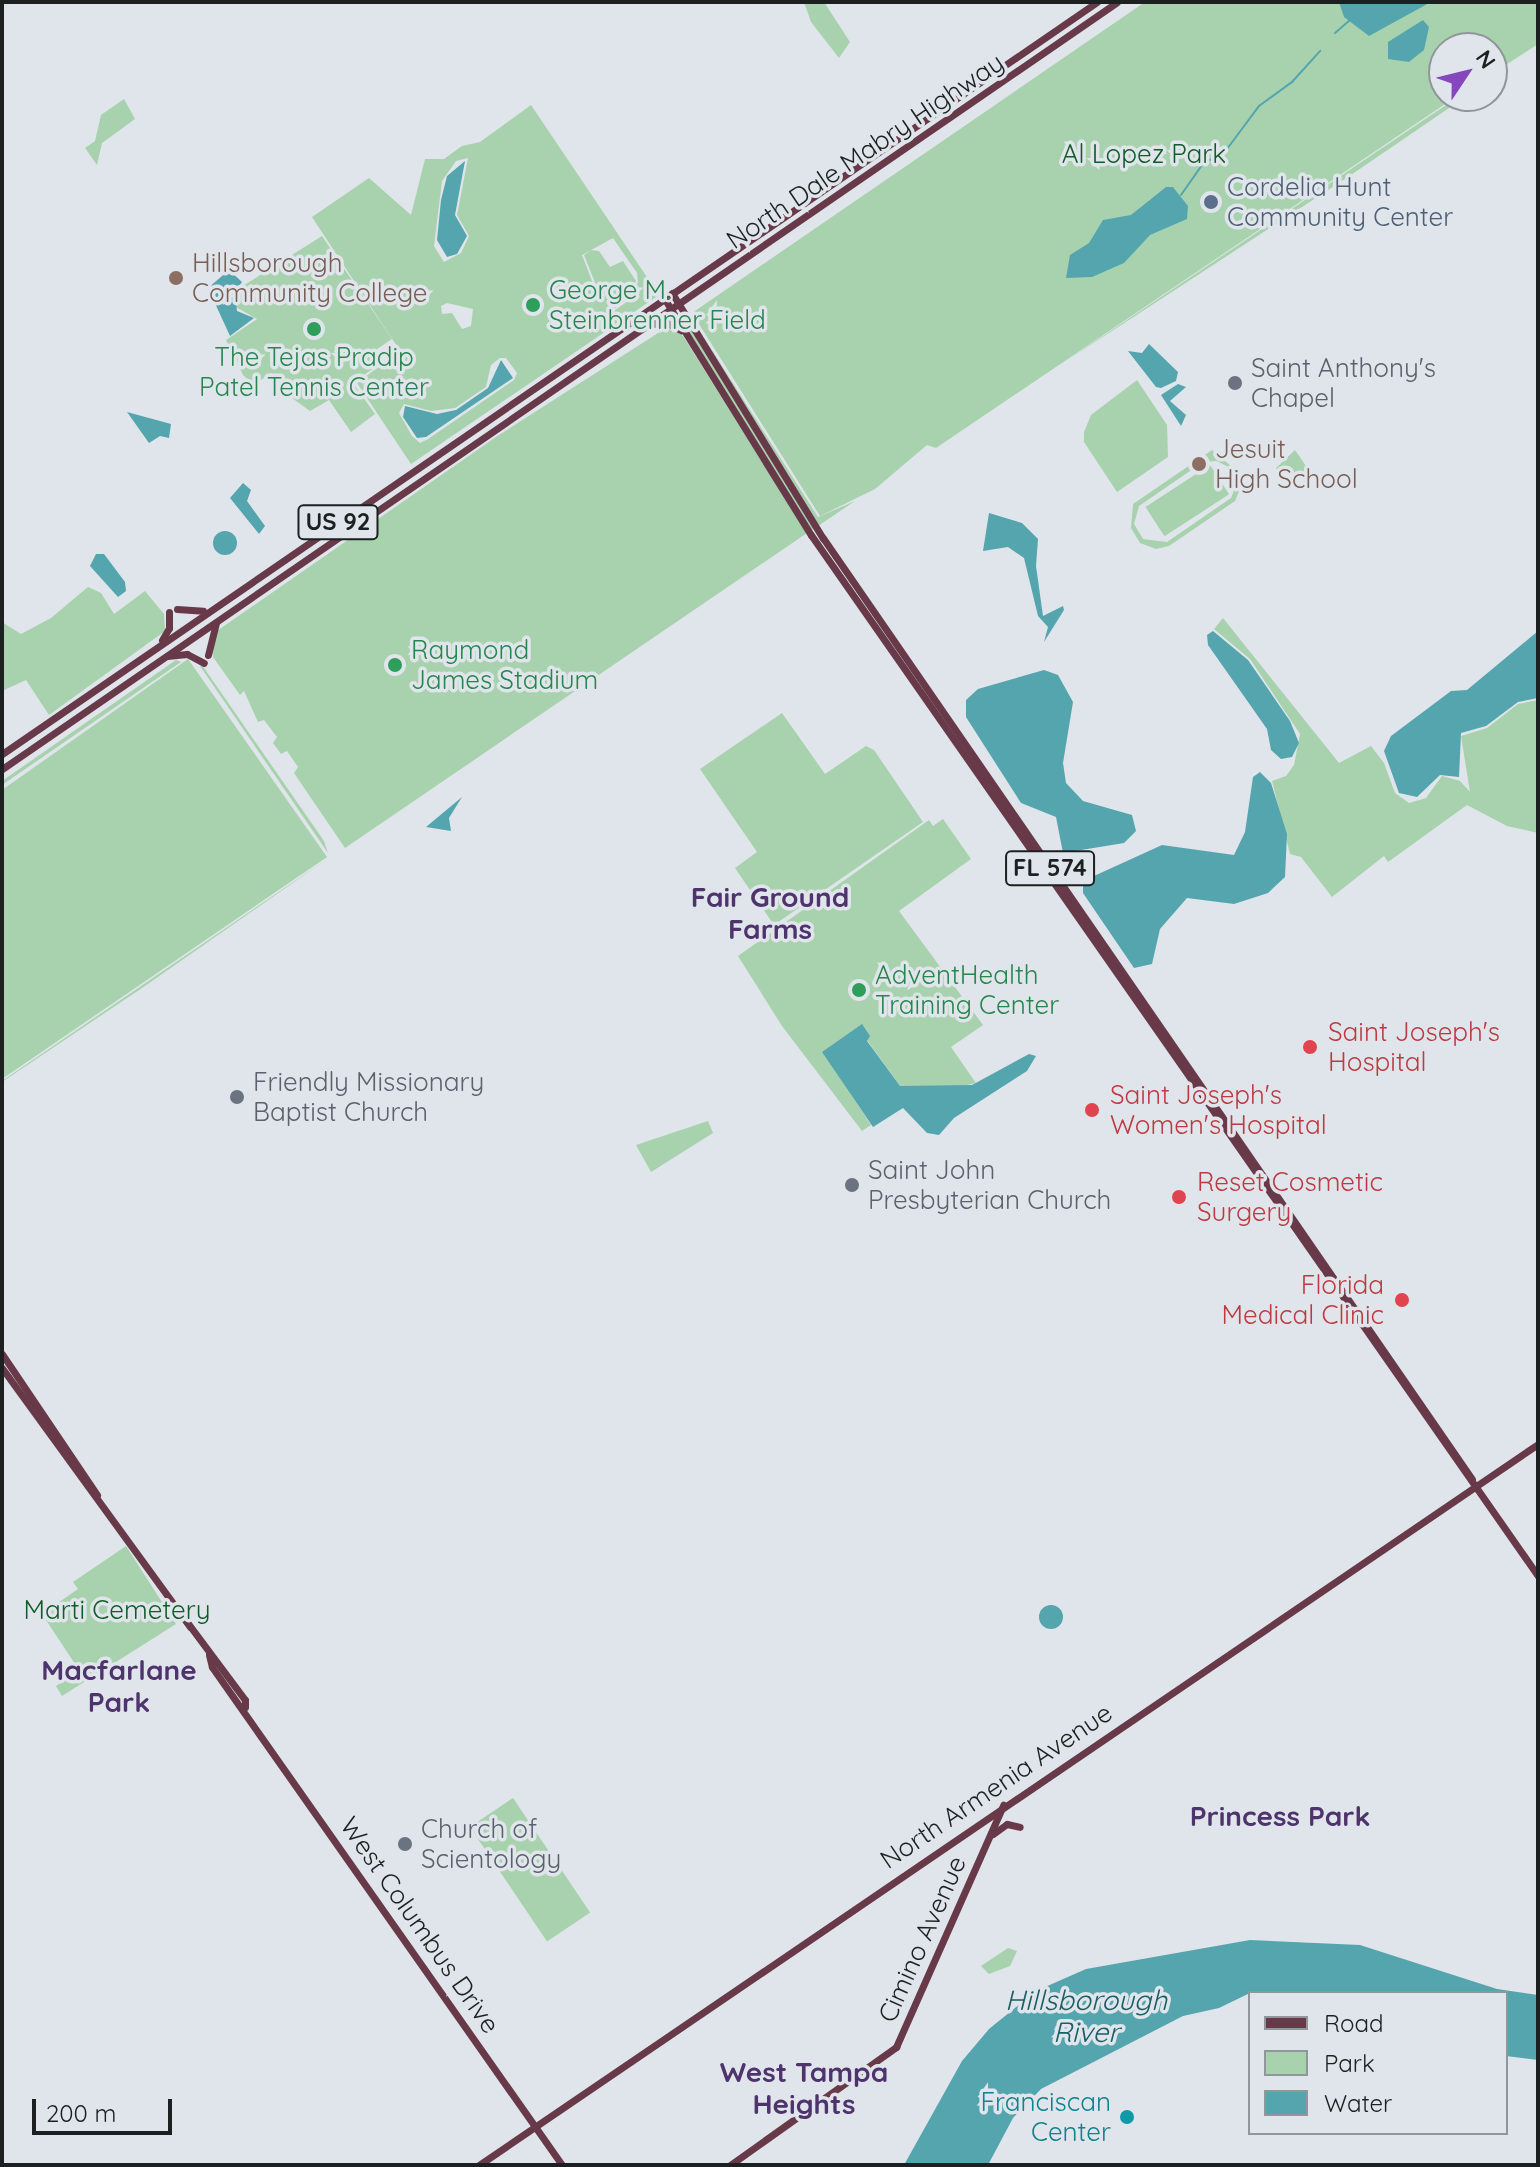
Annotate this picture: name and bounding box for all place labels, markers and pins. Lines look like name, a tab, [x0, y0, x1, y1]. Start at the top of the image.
place label: Cordelia Hunt Community Center	[1227, 171, 1453, 232]
marker: Cordelia Hunt Community Center	[1202, 193, 1220, 211]
place label: Hillsborough Community College	[192, 247, 428, 308]
marker: Hillsborough Community College	[167, 269, 185, 287]
place label: George M. Steinbrenner Field	[549, 274, 766, 336]
marker: George M. Steinbrenner Field	[524, 296, 542, 314]
marker: The Tejas Pradip Patel Tennis Center	[305, 320, 323, 338]
place label: The Tejas Pradip Patel Tennis Center	[199, 341, 429, 402]
place label: Saint Anthony's Chapel	[1251, 352, 1436, 414]
marker: Saint Anthony's Chapel	[1226, 374, 1244, 392]
place label: Jesuit High School	[1215, 433, 1358, 494]
marker: Jesuit High School	[1190, 455, 1208, 473]
place label: Raymond James Stadium	[411, 634, 598, 696]
marker: Raymond James Stadium	[386, 656, 404, 674]
place label: AdventHealth Training Center	[875, 959, 1059, 1020]
marker: AdventHealth Training Center	[850, 981, 868, 999]
place label: Saint Joseph's Hospital	[1328, 1016, 1500, 1078]
marker: Saint Joseph's Hospital	[1299, 1036, 1321, 1058]
place label: Friendly Missionary Baptist Church	[253, 1066, 484, 1128]
place label: Saint Joseph's Women's Hospital	[1110, 1079, 1327, 1140]
marker: Friendly Missionary Baptist Church	[228, 1088, 246, 1106]
marker: Saint Joseph's Women's Hospital	[1081, 1099, 1103, 1121]
place label: Saint John Presbyterian Church	[868, 1154, 1111, 1216]
place label: Reset Cosmetic Surgery	[1197, 1166, 1383, 1228]
marker: Saint John Presbyterian Church	[843, 1176, 861, 1194]
marker: Reset Cosmetic Surgery	[1168, 1186, 1190, 1208]
place label: Florida Medical Clinic	[1222, 1269, 1384, 1330]
marker: Florida Medical Clinic	[1391, 1289, 1413, 1311]
place label: Church of Scientology	[421, 1813, 561, 1874]
marker: Church of Scientology	[396, 1835, 414, 1853]
place label: Franciscan Center	[981, 2086, 1111, 2148]
marker: Franciscan Center	[1118, 2108, 1136, 2126]

